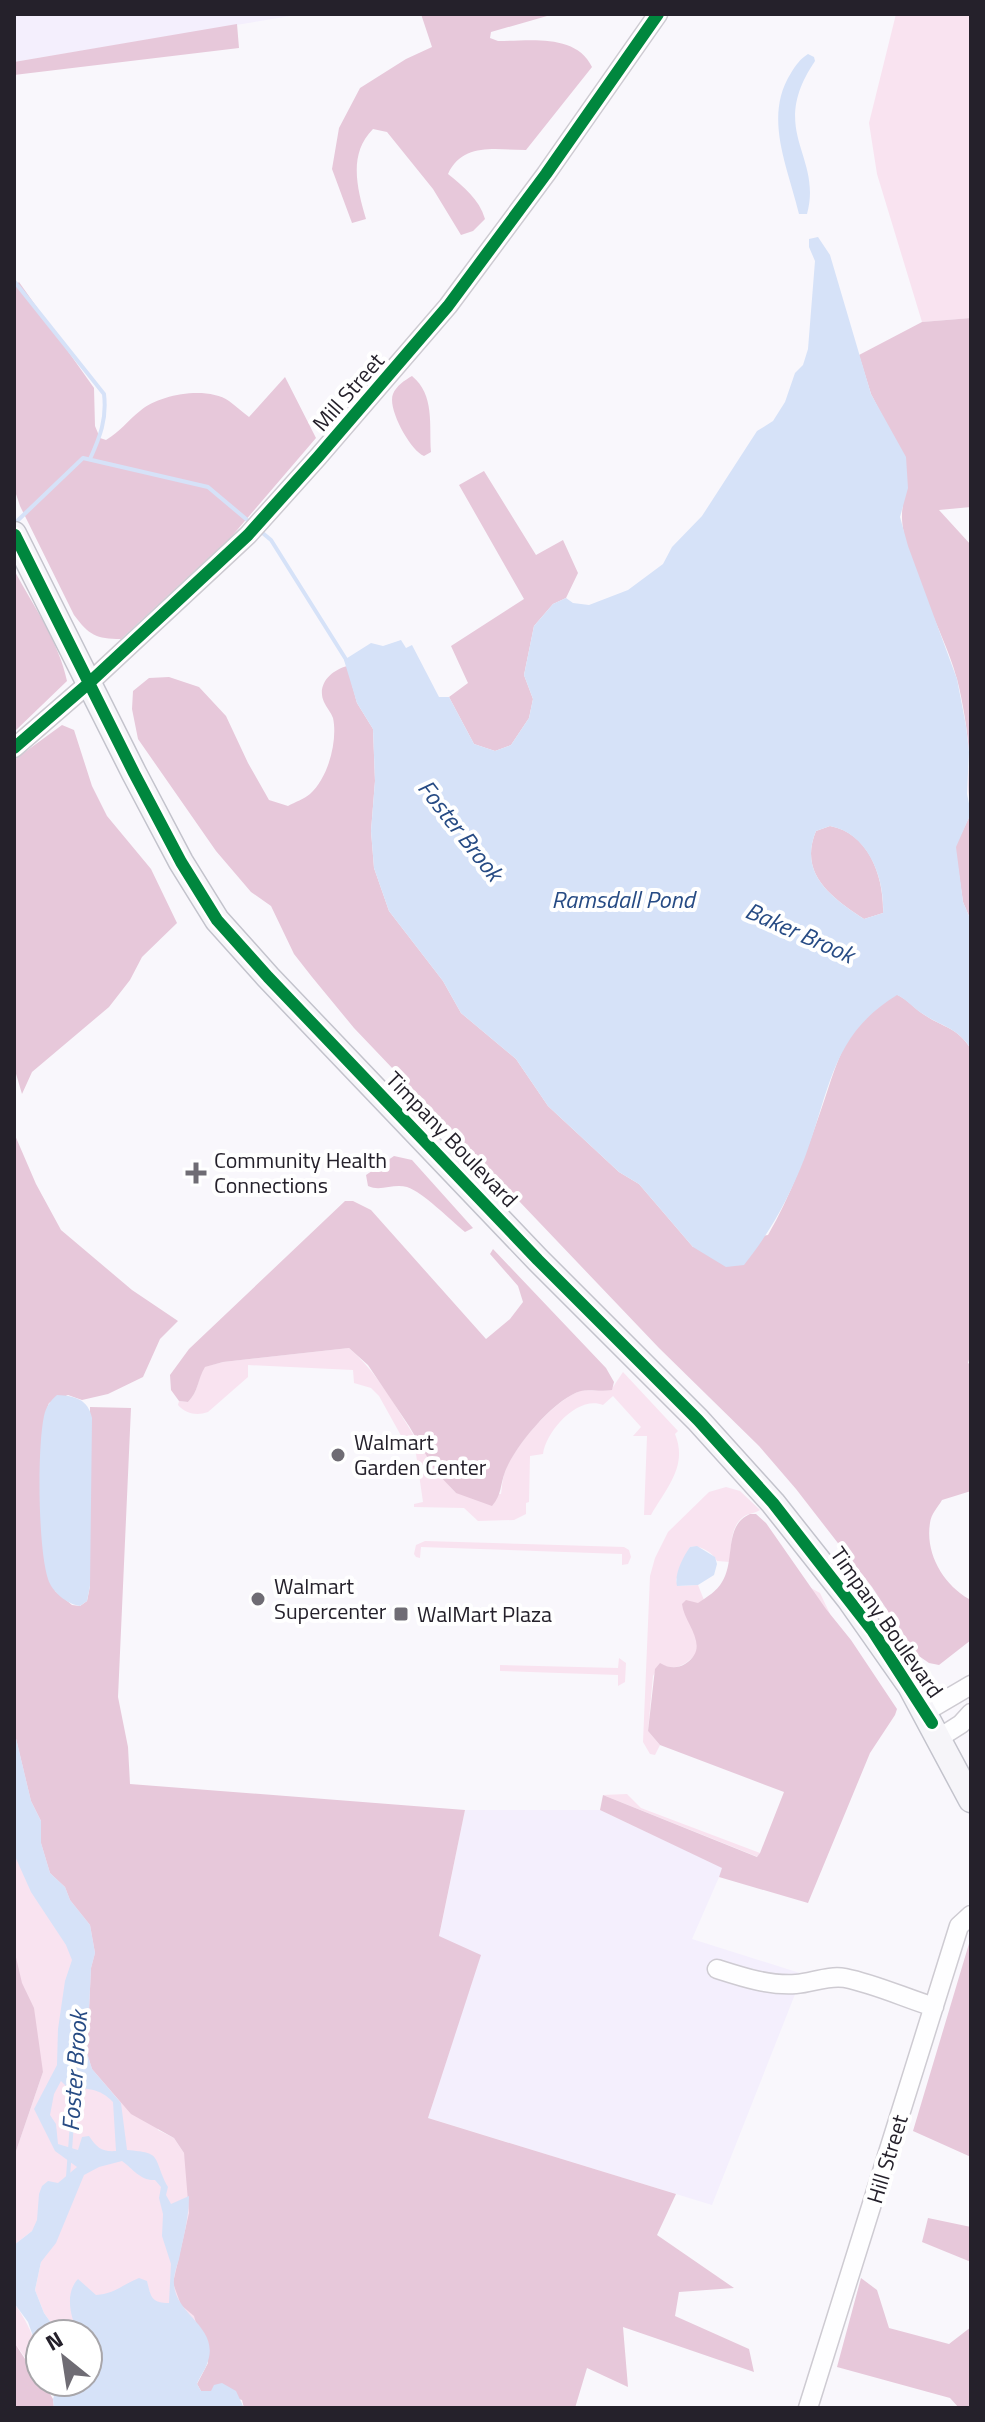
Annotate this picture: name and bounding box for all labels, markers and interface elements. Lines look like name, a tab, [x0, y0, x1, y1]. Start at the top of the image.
street label: Mill Street	[304, 345, 392, 439]
water label: Foster Brook	[410, 771, 514, 891]
water label: Ramsdall Pond	[552, 881, 697, 917]
water label: Baker Brook	[740, 892, 863, 973]
street label: Timpany Boulevard	[378, 1063, 526, 1215]
place label: Community Health Connections	[214, 1143, 387, 1202]
marker: Community Health Connections	[185, 1162, 207, 1184]
place label: Walmart Garden Center	[354, 1425, 487, 1484]
marker: Walmart Garden Center	[329, 1446, 347, 1464]
street label: Timpany Boulevard	[822, 1539, 952, 1705]
place label: Walmart Supercenter	[274, 1569, 387, 1628]
marker: Walmart Supercenter	[249, 1590, 267, 1608]
place label: WalMart Plaza	[417, 1597, 552, 1631]
marker: WalMart Plaza	[392, 1605, 410, 1623]
water label: Foster Brook	[52, 2006, 96, 2132]
street label: Hill Street	[857, 2110, 917, 2208]
north arrow	[24, 2318, 104, 2398]
text: N	[39, 2322, 69, 2359]

